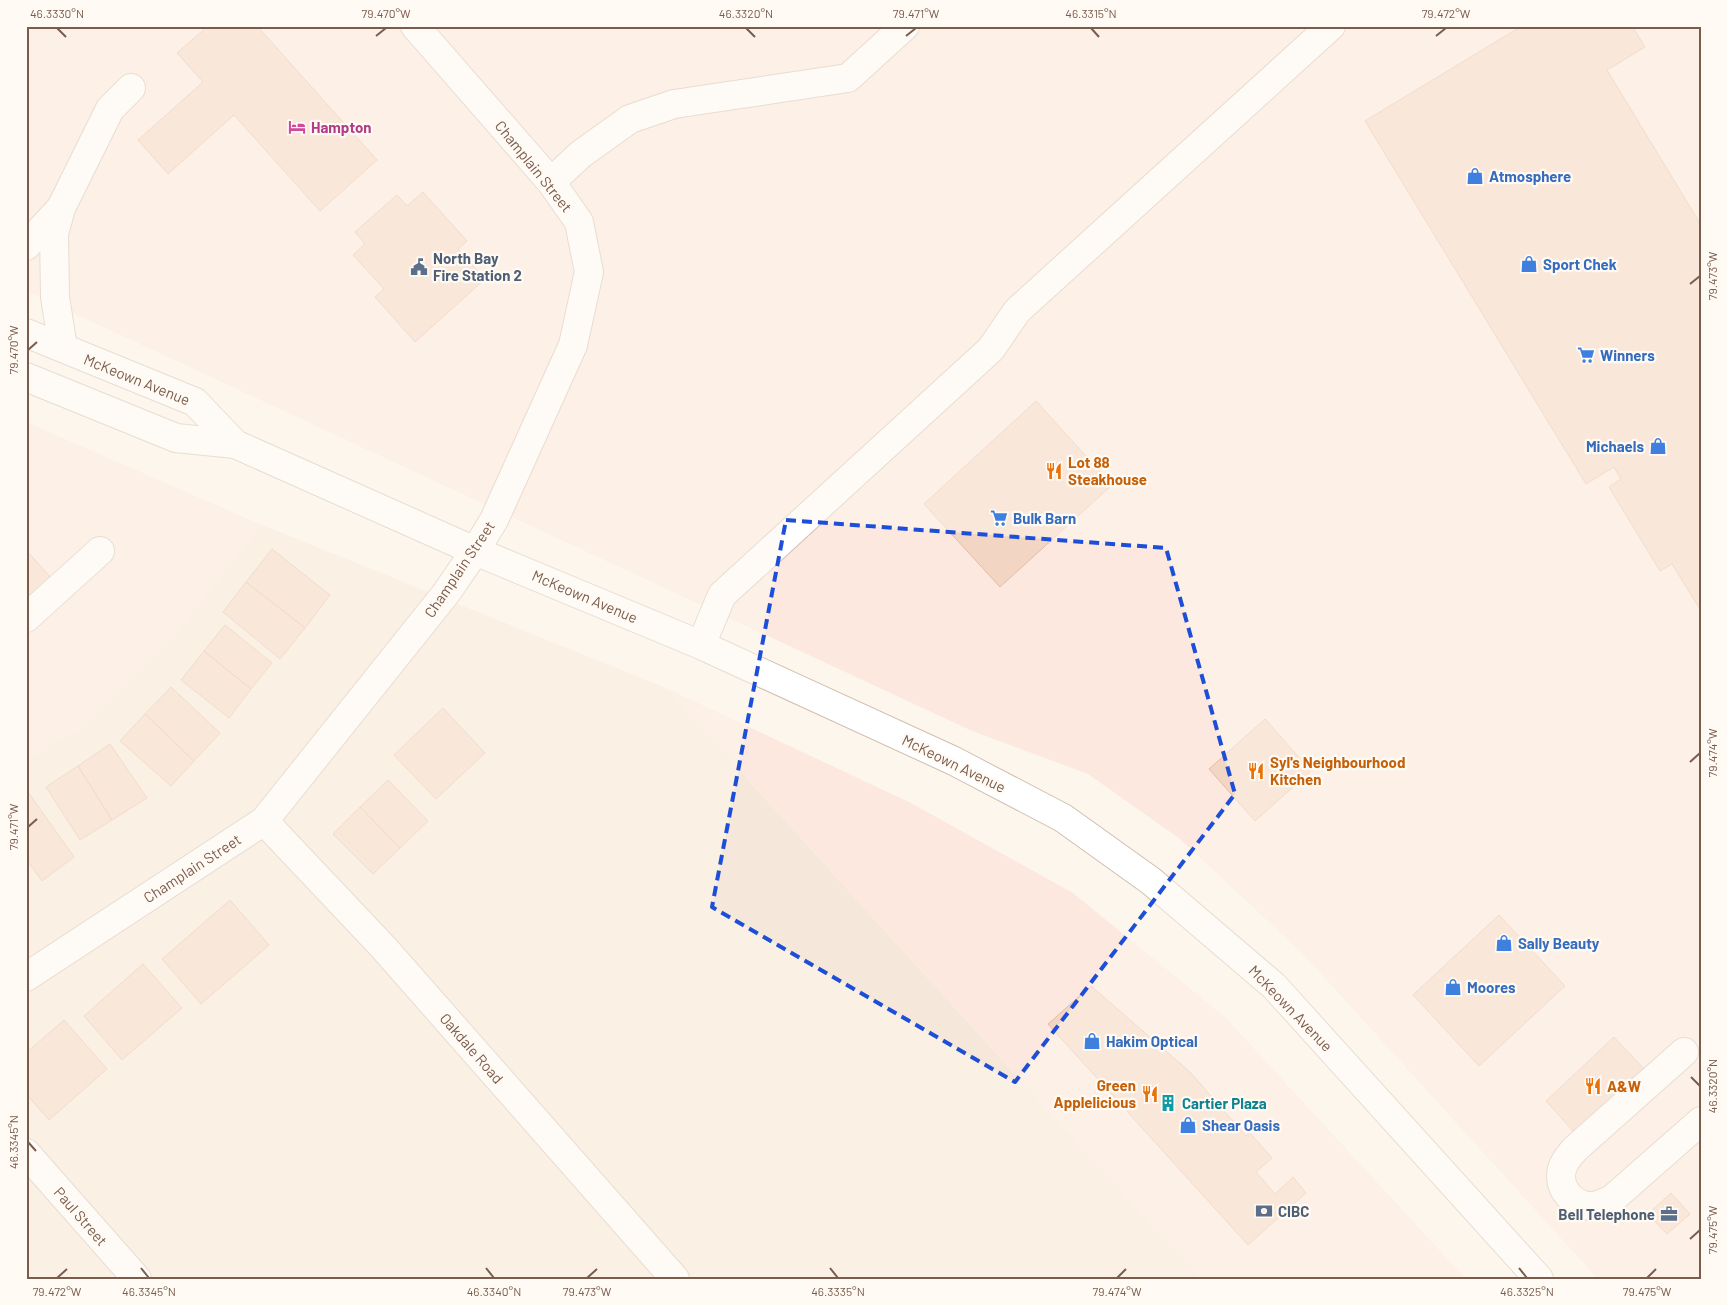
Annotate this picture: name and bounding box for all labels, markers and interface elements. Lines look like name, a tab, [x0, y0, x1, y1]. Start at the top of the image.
text: 46.3330°N	[30, 6, 84, 20]
text: 79.470°W	[361, 6, 411, 20]
text: 46.3320°N	[719, 6, 773, 20]
text: 79.471°W	[893, 6, 940, 20]
text: 46.3315°N	[1065, 6, 1117, 20]
text: 79.472°W	[1422, 6, 1471, 20]
hotel icon: Hampton	[287, 117, 307, 137]
street label: Champlain Street	[492, 117, 576, 215]
place label: Hampton	[311, 118, 372, 136]
shop icon: Atmosphere	[1465, 166, 1485, 186]
place label: Atmosphere	[1489, 167, 1571, 185]
place label: North Bay Fire Station 2	[433, 249, 522, 284]
text: 79.473°W	[1705, 251, 1719, 300]
shop icon: Sport Chek	[1519, 254, 1539, 274]
place label: Sport Chek	[1543, 255, 1617, 273]
public building icon: North Bay Fire Station 2	[409, 257, 429, 277]
text: 79.470°W	[6, 325, 20, 375]
supermarket icon: Winners	[1576, 345, 1596, 365]
place label: Winners	[1600, 346, 1655, 364]
street label: McKeown Avenue	[81, 350, 193, 408]
shop icon: Michaels	[1648, 436, 1668, 456]
place label: Michaels	[1586, 437, 1644, 455]
place label: Lot 88 Steakhouse	[1068, 453, 1147, 488]
restaurant icon: Lot 88 Steakhouse	[1044, 461, 1064, 481]
supermarket icon: Bulk Barn	[989, 508, 1009, 528]
place label: Bulk Barn	[1013, 509, 1076, 527]
street label: Champlain Street	[420, 517, 498, 621]
street label: McKeown Avenue	[530, 566, 640, 626]
text: 79.474°W	[1705, 728, 1719, 777]
street label: McKeown Avenue	[899, 730, 1009, 796]
place label: Syl's Neighbourhood Kitchen	[1270, 753, 1405, 788]
restaurant icon: Syl's Neighbourhood Kitchen	[1246, 761, 1266, 781]
text: 79.471°W	[6, 803, 20, 850]
street label: Champlain Street	[140, 830, 244, 906]
shop icon: Sally Beauty	[1494, 933, 1514, 953]
place label: Sally Beauty	[1518, 934, 1600, 952]
street label: McKeown Avenue	[1245, 961, 1337, 1055]
shop icon: Moores	[1443, 977, 1463, 997]
place label: Moores	[1467, 978, 1516, 996]
street label: Oakdale Road	[436, 1009, 508, 1087]
shop icon: Hakim Optical	[1082, 1031, 1102, 1051]
place label: Hakim Optical	[1106, 1032, 1198, 1050]
text: 46.3320°N	[1705, 1059, 1719, 1113]
place label: Green Applelicious	[1054, 1076, 1136, 1111]
restaurant icon: A&W	[1583, 1076, 1603, 1096]
place label: A&W	[1607, 1077, 1641, 1095]
restaurant icon: Green Applelicious	[1140, 1084, 1160, 1104]
building icon: Cartier Plaza	[1158, 1093, 1178, 1113]
place label: Cartier Plaza	[1182, 1094, 1267, 1112]
text: 46.3345°N	[6, 1115, 20, 1169]
shop icon: Shear Oasis	[1178, 1115, 1198, 1135]
place label: Shear Oasis	[1202, 1116, 1280, 1134]
street label: Paul Street	[51, 1183, 111, 1249]
bank icon: CIBC	[1254, 1201, 1274, 1221]
place label: CIBC	[1278, 1202, 1309, 1220]
office icon: Bell Telephone	[1659, 1204, 1679, 1224]
place label: Bell Telephone	[1558, 1205, 1655, 1223]
text: 79.475°W	[1705, 1205, 1719, 1254]
text: 79.472°W	[33, 1284, 82, 1298]
text: 46.3345°N	[122, 1284, 176, 1298]
text: 46.3340°N	[467, 1284, 521, 1298]
text: 79.473°W	[563, 1284, 612, 1298]
text: 46.3335°N	[811, 1284, 865, 1298]
text: 79.474°W	[1093, 1284, 1142, 1298]
text: 46.3325°N	[1500, 1284, 1554, 1298]
text: 79.475°W	[1623, 1284, 1672, 1298]

